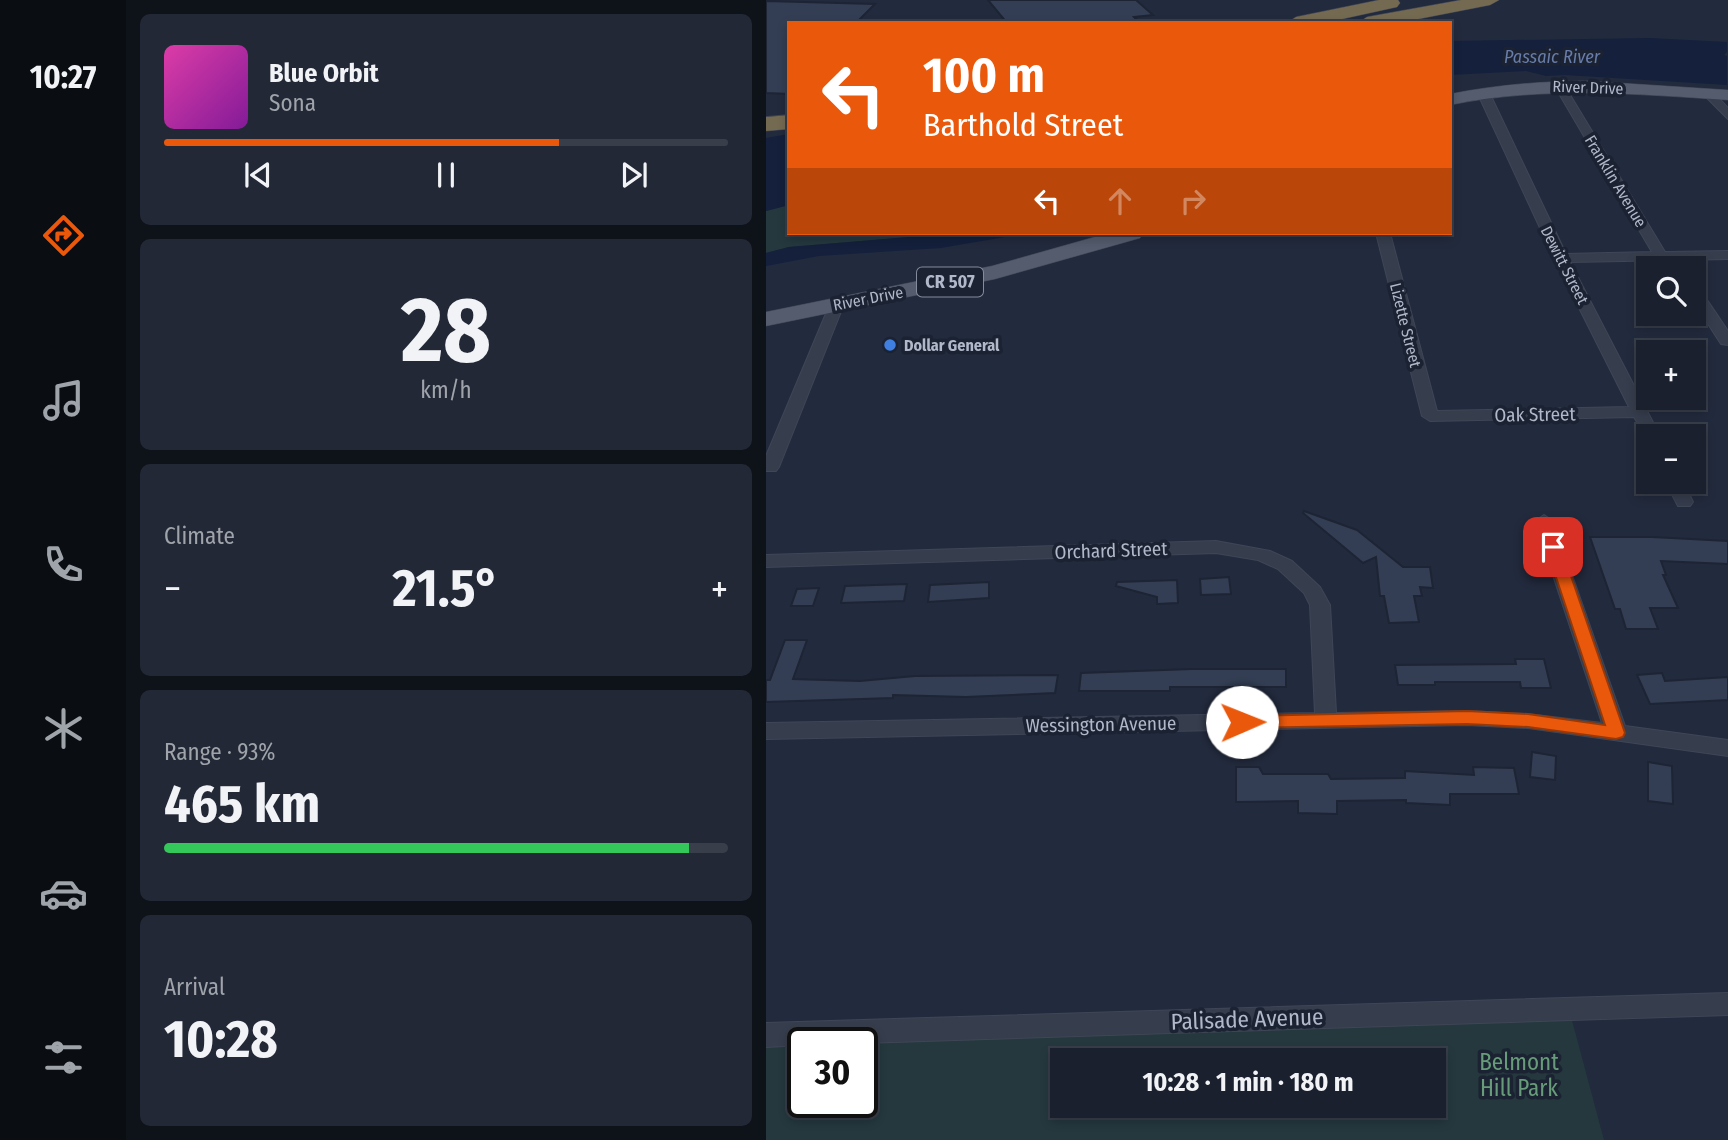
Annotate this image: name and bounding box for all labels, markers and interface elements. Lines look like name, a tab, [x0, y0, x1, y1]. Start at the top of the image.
text: 100 m	[923, 46, 1045, 105]
water label: Passaic River	[1504, 46, 1601, 68]
icon: left	[808, 49, 899, 140]
text: 10:27	[30, 58, 96, 96]
text: Blue Orbit	[269, 58, 379, 89]
street label: River Drive	[1552, 77, 1624, 98]
text: Sona	[269, 89, 316, 117]
text: Barthold Street	[923, 106, 1123, 144]
street label: Franklin Avenue	[1581, 132, 1650, 231]
icon: previous	[239, 156, 277, 194]
icon: pause	[427, 156, 465, 194]
icon: next	[615, 156, 653, 194]
icon: left	[1028, 182, 1066, 220]
icon: ahead	[1101, 182, 1139, 220]
icon: right	[1174, 182, 1212, 220]
icon: directions	[39, 211, 88, 260]
street label: Dewitt Street	[1537, 223, 1593, 308]
map controls	[1636, 256, 1706, 494]
button: search	[1636, 256, 1706, 326]
road number: CR 507	[917, 268, 983, 296]
text: 28	[401, 276, 491, 385]
street label: Lizette Street	[1386, 281, 1425, 370]
street label: River Drive	[831, 282, 905, 315]
place label: Dollar General	[904, 336, 1000, 355]
marker: Dollar General	[882, 337, 898, 353]
button: +	[1636, 340, 1706, 410]
icon: music	[39, 376, 88, 425]
text: km/h	[420, 376, 472, 404]
street label: Oak Street	[1494, 402, 1577, 427]
button: −	[1636, 424, 1706, 494]
pin	[1523, 517, 1583, 577]
text: Climate	[164, 522, 235, 550]
icon: arrive	[1534, 528, 1572, 566]
street label: Orchard Street	[1054, 537, 1169, 564]
icon: phone	[39, 540, 88, 589]
text: 21.5°	[392, 557, 499, 620]
text: −	[164, 566, 181, 612]
text: +	[711, 566, 728, 612]
position arrow	[1205, 685, 1279, 759]
icon: climate	[39, 704, 88, 753]
street label: Wessington Avenue	[1025, 712, 1177, 737]
text: Range · 93%	[164, 738, 275, 766]
text: 465 km	[164, 773, 320, 836]
icon: car	[39, 869, 88, 918]
text: Arrival	[164, 973, 225, 1001]
street label: Palisade Avenue	[1170, 1002, 1324, 1036]
text: 10:28	[164, 1008, 278, 1071]
speed limit sign: 30	[787, 1027, 878, 1118]
icon: filters	[39, 1033, 88, 1082]
park label: Belmont Hill Park	[1479, 1048, 1559, 1102]
text: 10:28 · 1 min · 180 m	[1142, 1067, 1354, 1098]

